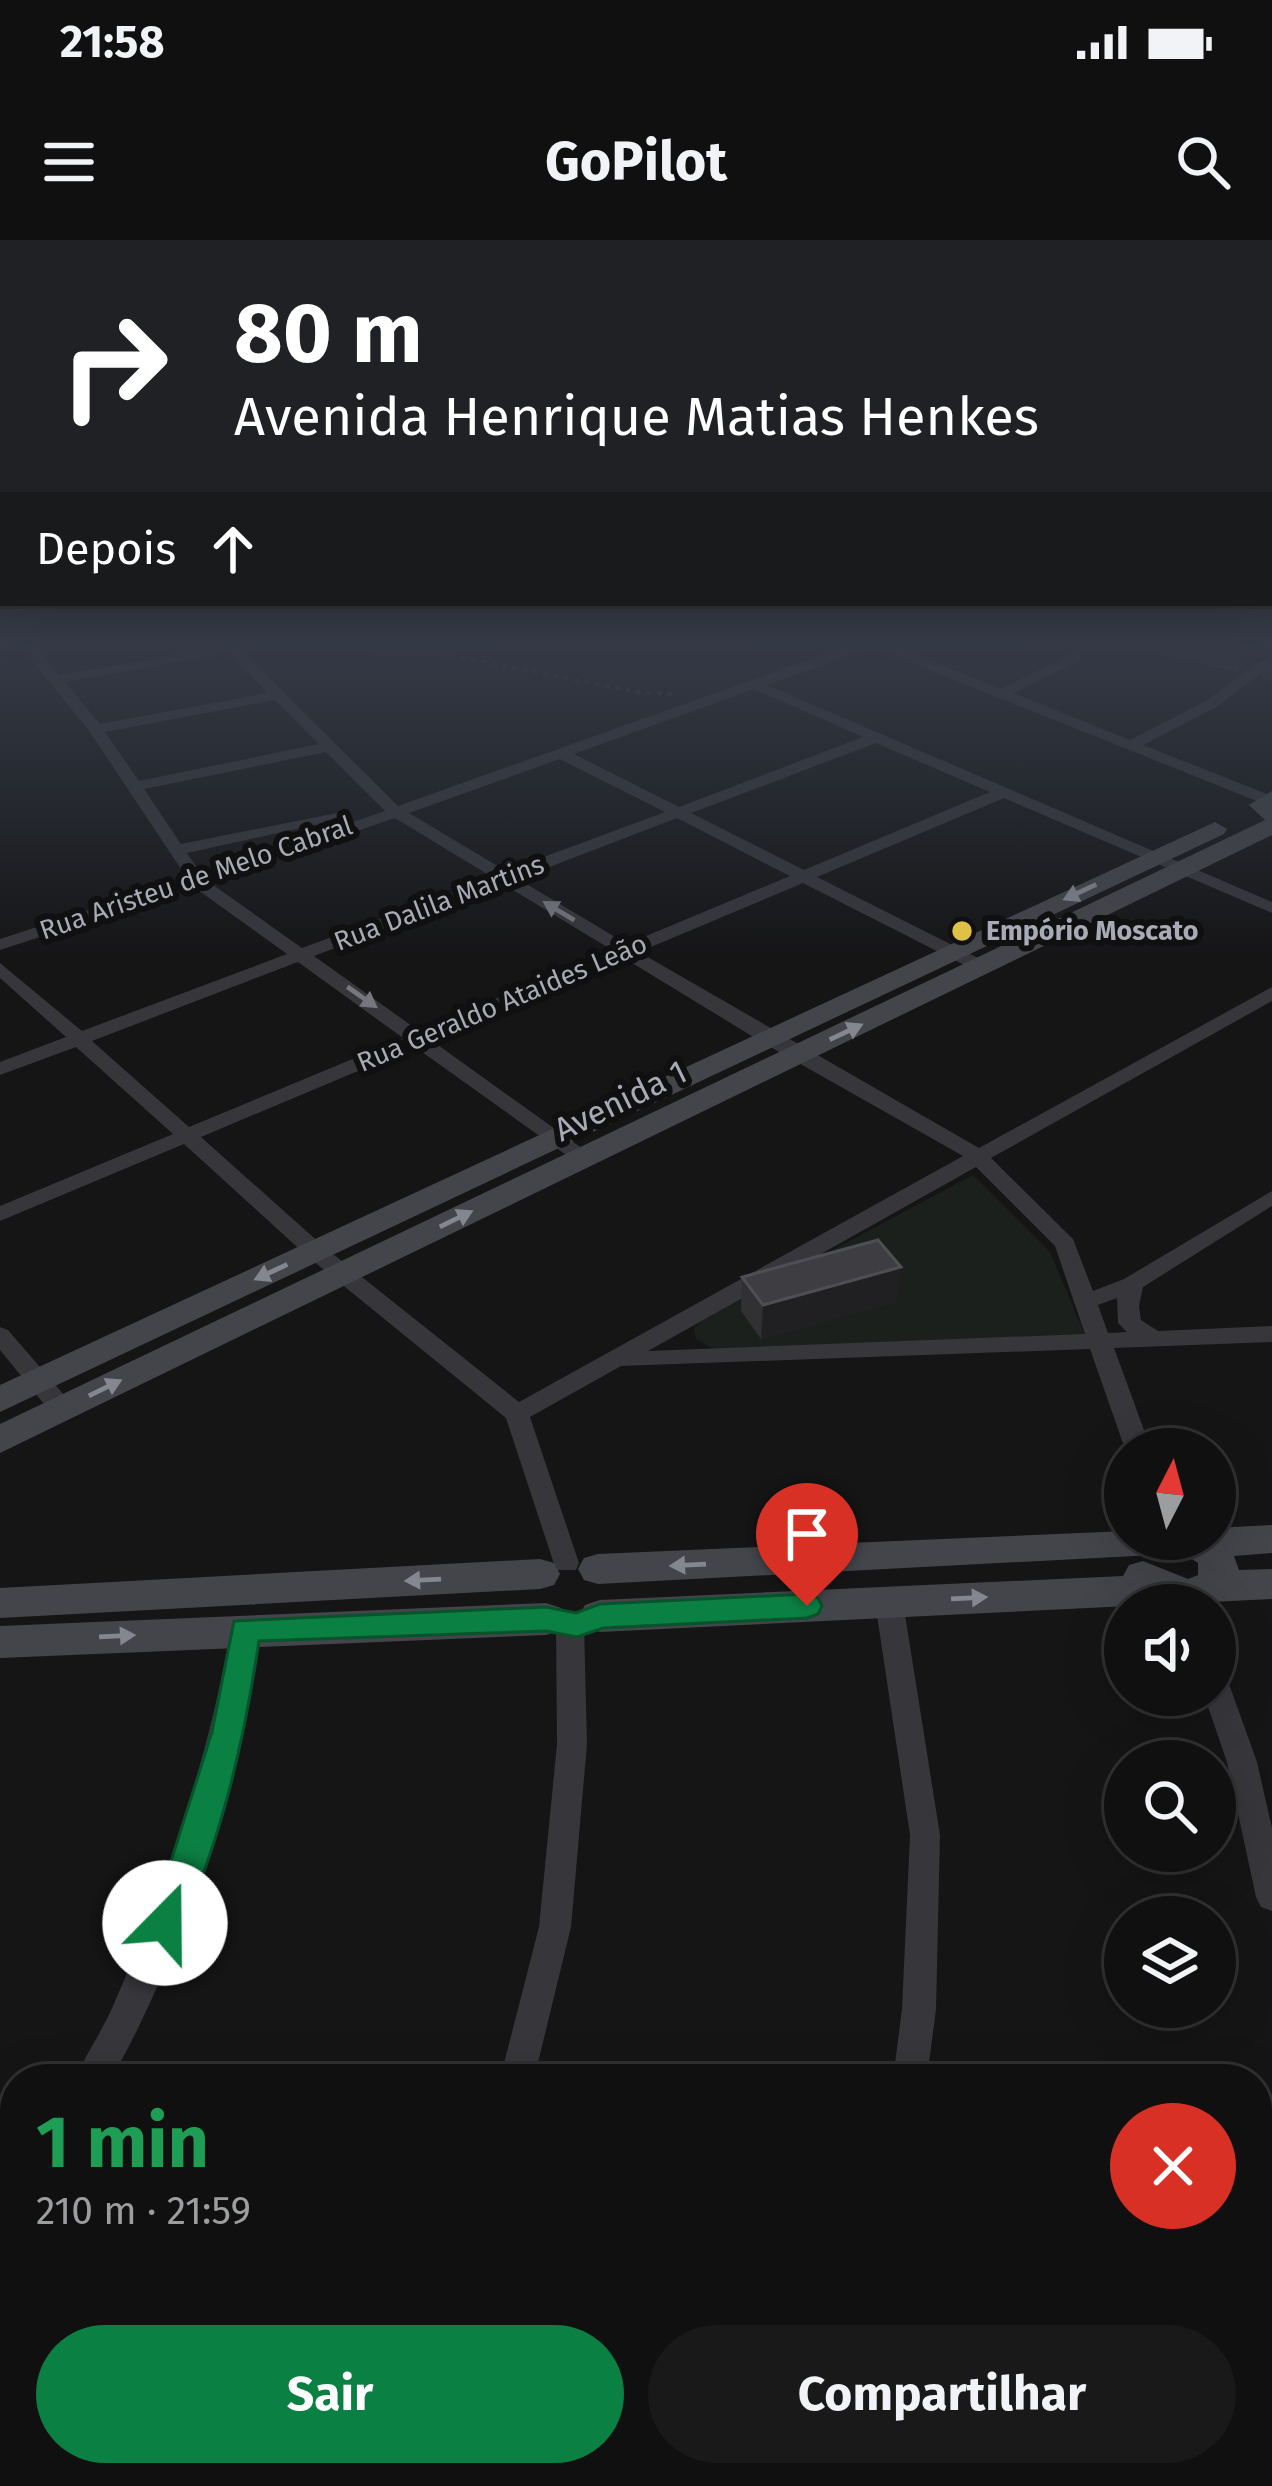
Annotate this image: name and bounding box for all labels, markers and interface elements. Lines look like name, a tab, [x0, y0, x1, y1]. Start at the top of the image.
text: 21:58	[60, 15, 165, 69]
icon: menu	[36, 129, 102, 195]
icon: search	[1170, 129, 1236, 195]
text: GoPilot	[545, 130, 727, 194]
text: 80 m	[234, 283, 423, 384]
icon: right	[36, 288, 192, 444]
text: Avenida Henrique Matias Henkes	[234, 385, 1039, 449]
icon: ahead	[200, 516, 266, 582]
text: Depois	[36, 522, 176, 576]
street label: Rua Aristeu de Melo Cabral	[35, 809, 357, 947]
street label: Rua Dalila Martins	[329, 848, 549, 958]
one-way arrow	[1062, 882, 1097, 902]
one-way arrow	[542, 901, 576, 922]
place label: Empório Moscato	[986, 915, 1198, 947]
marker: Empório Moscato	[949, 918, 975, 944]
street label: Rua Geraldo Ataides Leão	[352, 927, 652, 1079]
one-way arrow	[346, 985, 378, 1008]
one-way arrow	[829, 1022, 864, 1042]
street label: Avenida 1	[548, 1052, 693, 1150]
one-way arrow	[439, 1209, 474, 1229]
one-way arrow	[253, 1262, 288, 1282]
one-way arrow	[88, 1378, 123, 1398]
north arrow	[1104, 1428, 1236, 1560]
map controls	[1104, 1428, 1236, 2028]
pin	[756, 1483, 858, 1606]
icon: arrive	[774, 1501, 840, 1567]
one-way arrow	[668, 1556, 706, 1575]
one-way arrow	[403, 1571, 441, 1590]
button: sound	[1104, 1584, 1236, 1716]
one-way arrow	[951, 1588, 989, 1607]
one-way arrow	[99, 1626, 137, 1645]
button: search	[1104, 1740, 1236, 1872]
position arrow	[102, 1860, 228, 1986]
button: layers	[1104, 1896, 1236, 2028]
text: 1 min	[36, 2100, 209, 2186]
button: close	[1110, 2103, 1236, 2229]
text: 210 m · 21:59	[36, 2188, 251, 2234]
button: Sair	[36, 2325, 624, 2463]
button: Compartilhar	[648, 2325, 1236, 2463]

